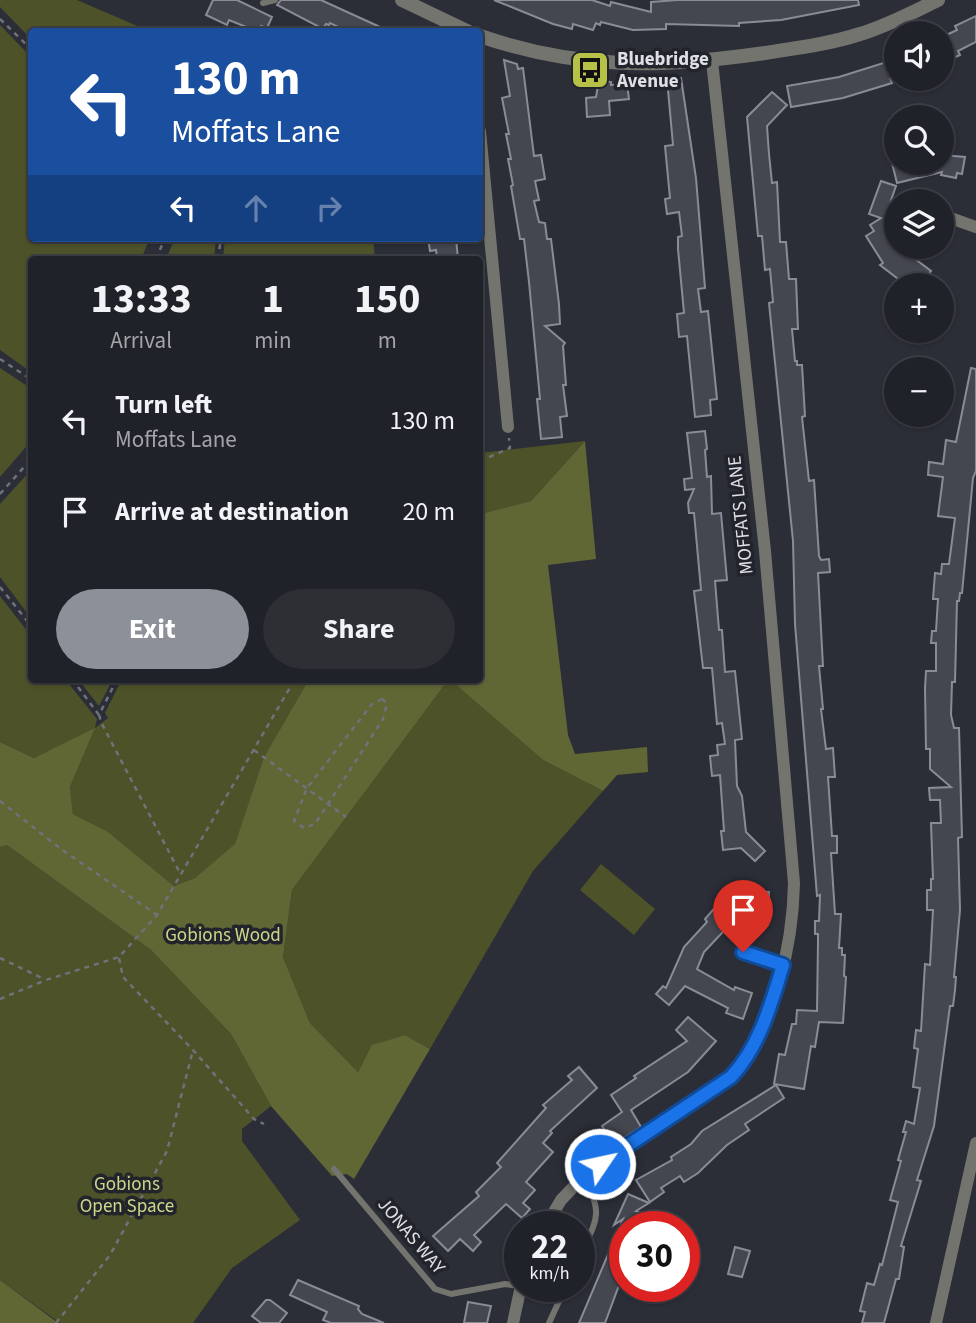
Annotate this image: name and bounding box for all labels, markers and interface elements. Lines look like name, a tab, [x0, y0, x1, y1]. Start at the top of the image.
map controls	[884, 21, 954, 427]
button: sound	[884, 21, 954, 91]
text: 130 m	[171, 44, 300, 114]
place label: Bluebridge Avenue	[616, 46, 709, 95]
bus stop icon: Bluebridge Avenue	[569, 49, 611, 91]
icon: left	[56, 56, 147, 147]
button: search	[884, 105, 954, 175]
text: Moffats Lane	[171, 109, 340, 155]
icon: left	[164, 189, 202, 227]
icon: ahead	[237, 189, 275, 227]
icon: right	[310, 189, 348, 227]
button: layers	[884, 189, 954, 259]
text: 13:33	[90, 269, 192, 329]
text: 1	[262, 269, 284, 329]
text: 150	[354, 269, 421, 329]
button: +	[884, 273, 954, 343]
text: Arrival	[110, 324, 172, 357]
text: min	[254, 324, 292, 357]
text: m	[378, 324, 397, 357]
button: −	[884, 357, 954, 427]
text: Turn left	[115, 386, 212, 423]
icon: left	[56, 402, 94, 440]
text: 130 m	[389, 402, 455, 439]
text: Moffats Lane	[115, 423, 237, 456]
street label: MOFFATS LANE	[721, 454, 761, 576]
icon: arrive	[56, 493, 94, 531]
text: Arrive at destination	[115, 493, 349, 530]
text: 20 m	[402, 493, 455, 530]
button: Exit	[56, 589, 249, 669]
button: Share	[263, 589, 455, 669]
pin	[713, 880, 773, 952]
icon: arrive	[724, 891, 762, 929]
park label: Gobions Wood	[165, 922, 281, 949]
position arrow	[563, 1127, 637, 1201]
park label: Gobions Open Space	[80, 1171, 174, 1220]
street label: JONAS WAY	[371, 1192, 452, 1281]
speed limit sign: 30	[609, 1211, 700, 1302]
text: 22	[531, 1222, 568, 1272]
text: km/h	[530, 1261, 569, 1286]

